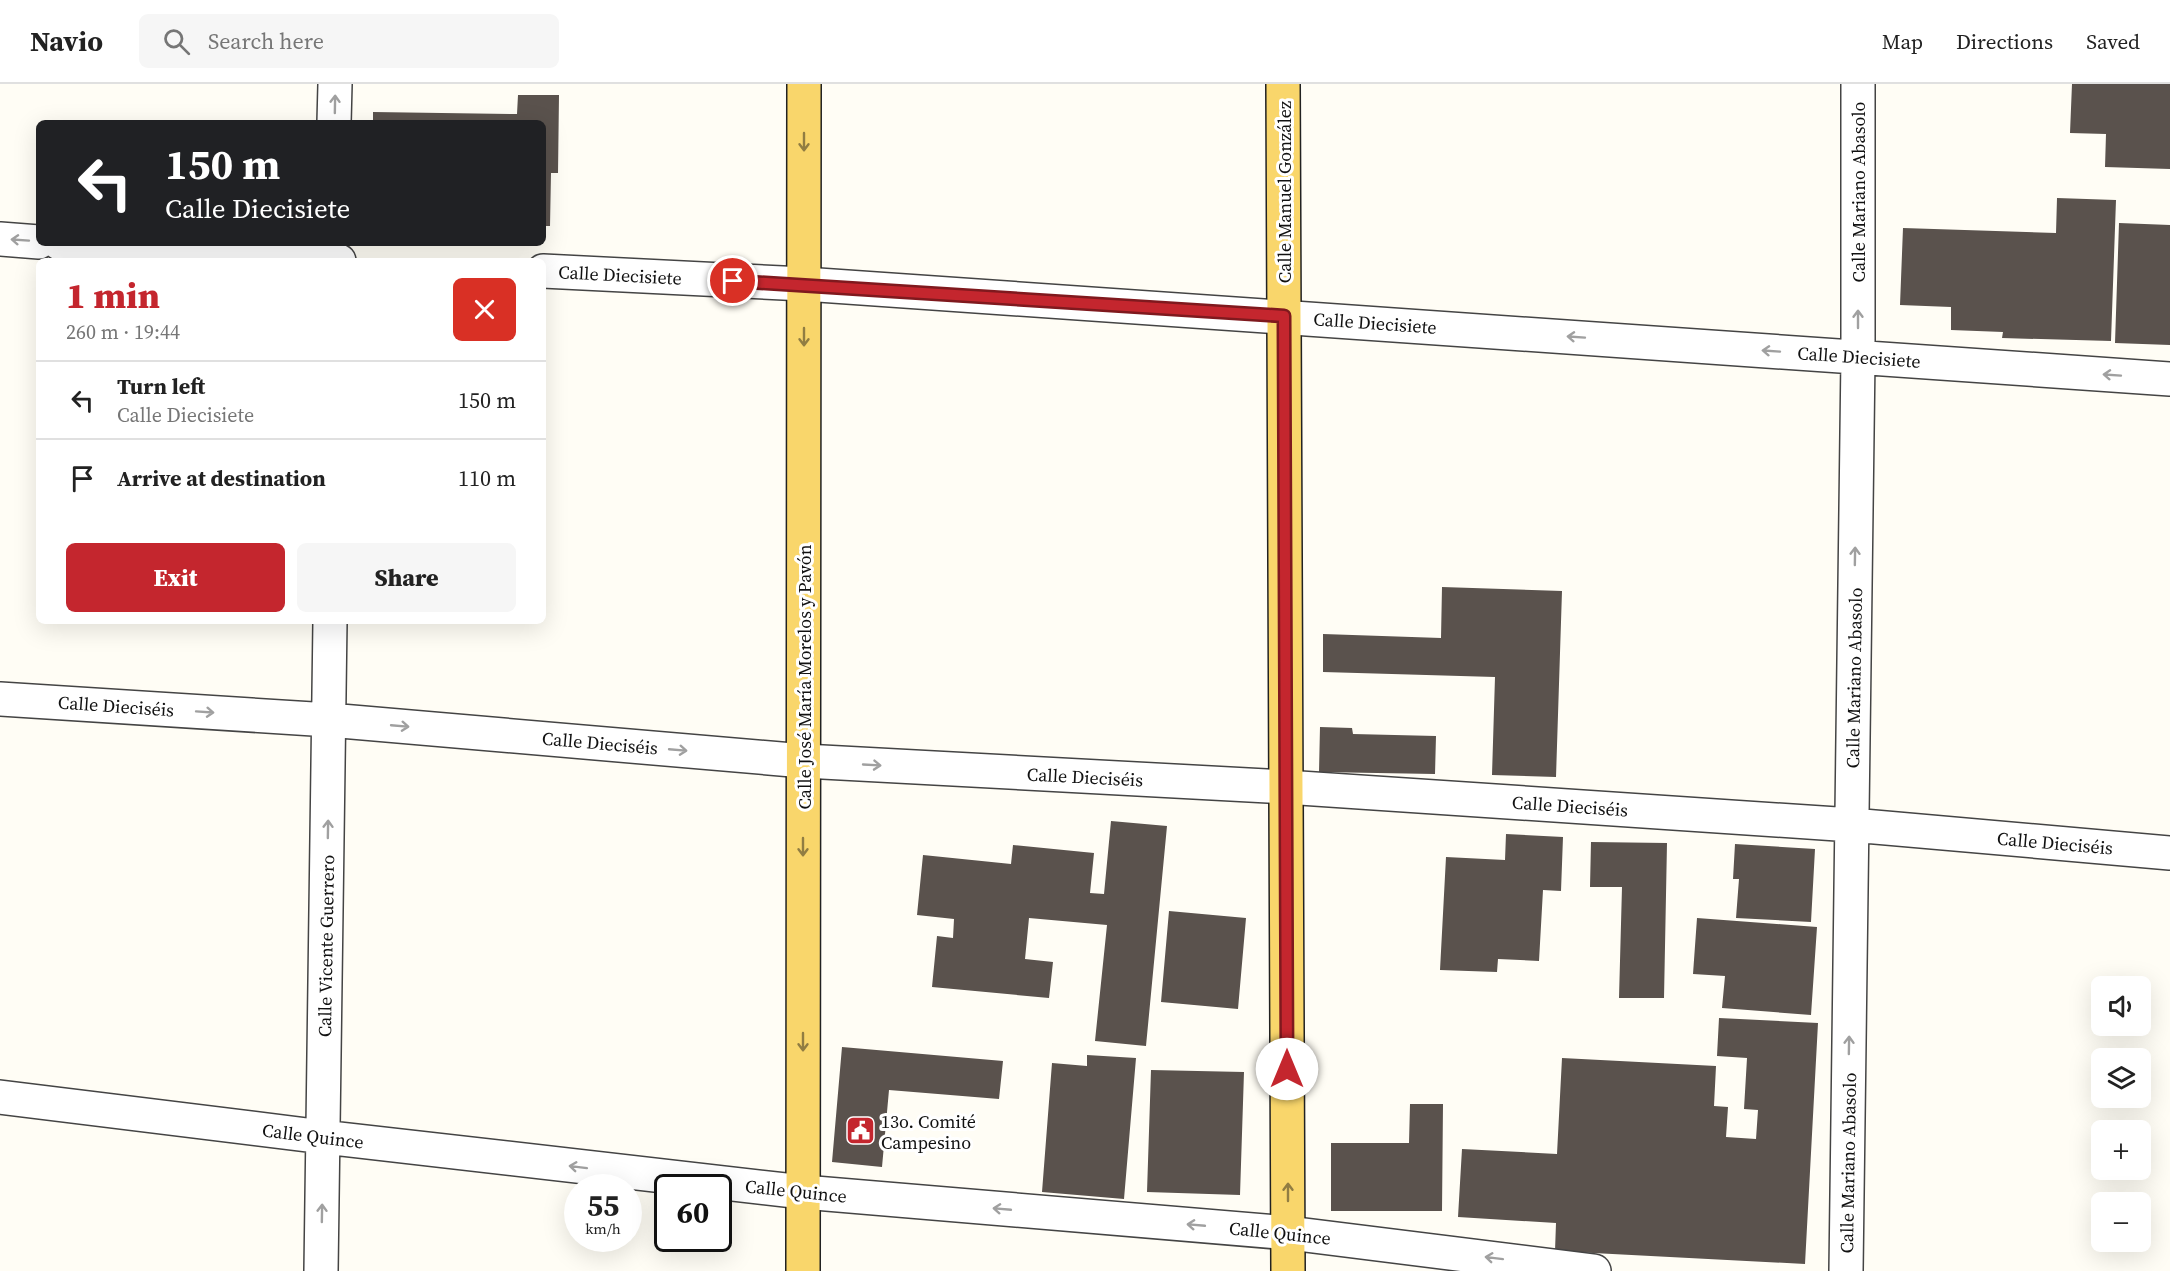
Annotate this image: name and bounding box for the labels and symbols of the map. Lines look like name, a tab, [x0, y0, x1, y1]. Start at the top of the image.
one-way arrow	[329, 94, 340, 114]
street label: Calle Manuel González	[1272, 101, 1297, 283]
street label: Calle Mariano Abasolo	[1846, 101, 1871, 282]
one-way arrow	[798, 132, 810, 152]
one-way arrow	[10, 235, 30, 246]
pin	[707, 255, 758, 306]
street label: Calle Diecisiete	[558, 259, 682, 291]
street label: Calle Diecisiete	[1313, 306, 1437, 340]
one-way arrow	[1852, 309, 1864, 329]
one-way arrow	[798, 327, 810, 347]
one-way arrow	[1567, 331, 1586, 342]
street label: Calle Diecisiete	[1797, 340, 1921, 374]
one-way arrow	[1761, 345, 1781, 356]
one-way arrow	[2102, 369, 2122, 380]
street label: Calle José María Morelos y Pavón	[792, 544, 817, 810]
one-way arrow	[1849, 546, 1861, 566]
street label: Calle Mariano Abasolo	[1840, 587, 1868, 769]
street label: Calle Dieciséis	[57, 689, 175, 723]
one-way arrow	[195, 706, 215, 717]
one-way arrow	[389, 721, 409, 732]
street label: Calle Dieciséis	[541, 725, 659, 761]
one-way arrow	[667, 745, 687, 756]
one-way arrow	[861, 760, 881, 771]
street label: Calle Dieciséis	[1026, 761, 1144, 793]
street label: Calle Dieciséis	[1511, 789, 1629, 823]
one-way arrow	[322, 819, 333, 839]
street label: Calle Dieciséis	[1996, 825, 2114, 861]
one-way arrow	[797, 837, 809, 857]
street label: Calle Vicente Guerrero	[312, 855, 340, 1037]
one-way arrow	[797, 1032, 809, 1052]
one-way arrow	[1843, 1035, 1855, 1055]
position arrow	[1255, 1037, 1319, 1101]
street label: Calle Mariano Abasolo	[1834, 1072, 1862, 1254]
place label: 13o. Comité Campesino	[881, 1109, 976, 1155]
public building icon: 13o. Comité Campesino	[844, 1115, 876, 1147]
street label: Calle Quince	[261, 1117, 365, 1155]
one-way arrow	[568, 1161, 588, 1172]
street label: Calle Quince	[744, 1173, 848, 1209]
speed limit sign: 60	[654, 1174, 732, 1252]
one-way arrow	[1283, 1182, 1294, 1202]
one-way arrow	[316, 1203, 327, 1223]
one-way arrow	[992, 1203, 1012, 1214]
street label: Calle Quince	[1228, 1215, 1332, 1251]
one-way arrow	[1187, 1219, 1207, 1230]
one-way arrow	[1485, 1253, 1505, 1264]

